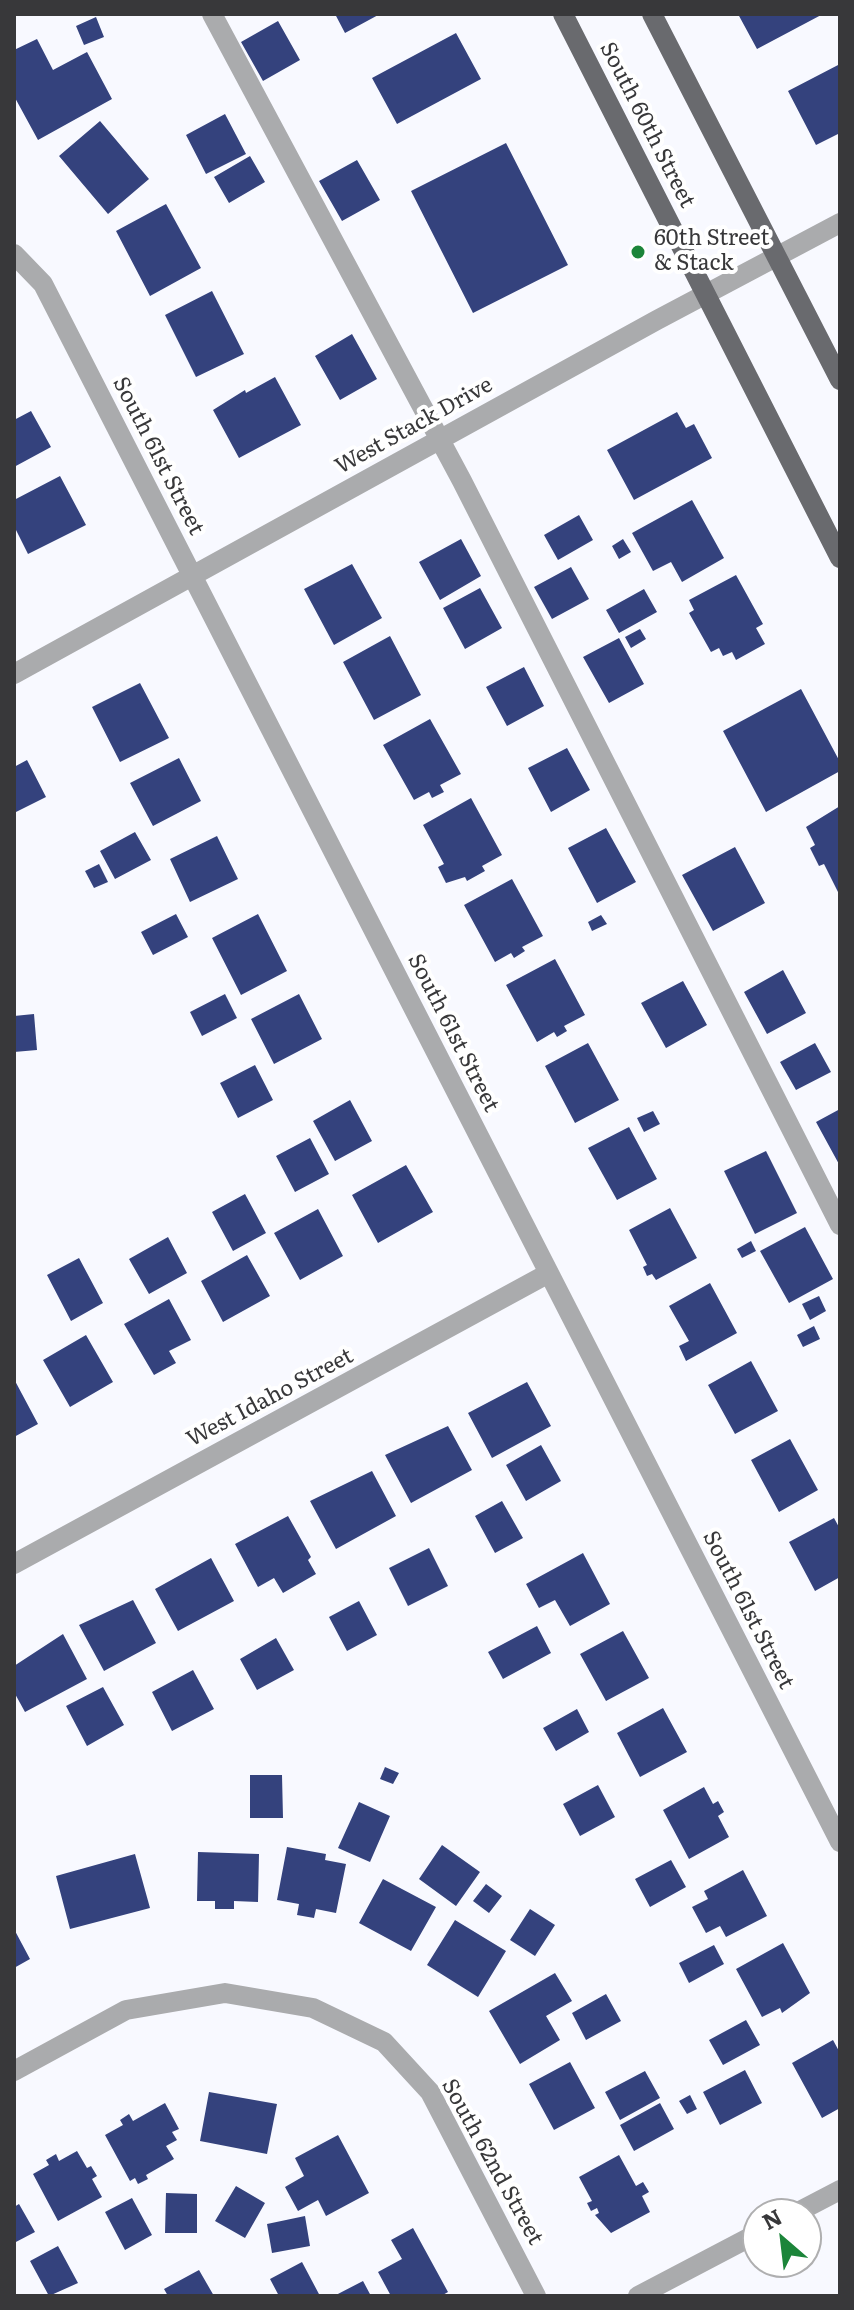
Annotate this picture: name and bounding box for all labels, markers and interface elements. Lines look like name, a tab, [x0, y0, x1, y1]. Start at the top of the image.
street label: South 60th Street	[594, 38, 700, 212]
place label: 60th Street & Stack	[654, 226, 769, 278]
marker: 60th Street & Stack	[629, 243, 647, 261]
street label: West Stack Drive	[331, 372, 497, 480]
street label: South 61st Street	[107, 373, 209, 539]
street label: South 61st Street	[402, 950, 504, 1116]
street label: West Idaho Street	[182, 1343, 358, 1453]
street label: South 61st Street	[697, 1527, 799, 1693]
street label: South 62nd Street	[436, 2075, 548, 2249]
north arrow	[742, 2198, 822, 2278]
text: N	[756, 2199, 787, 2237]

